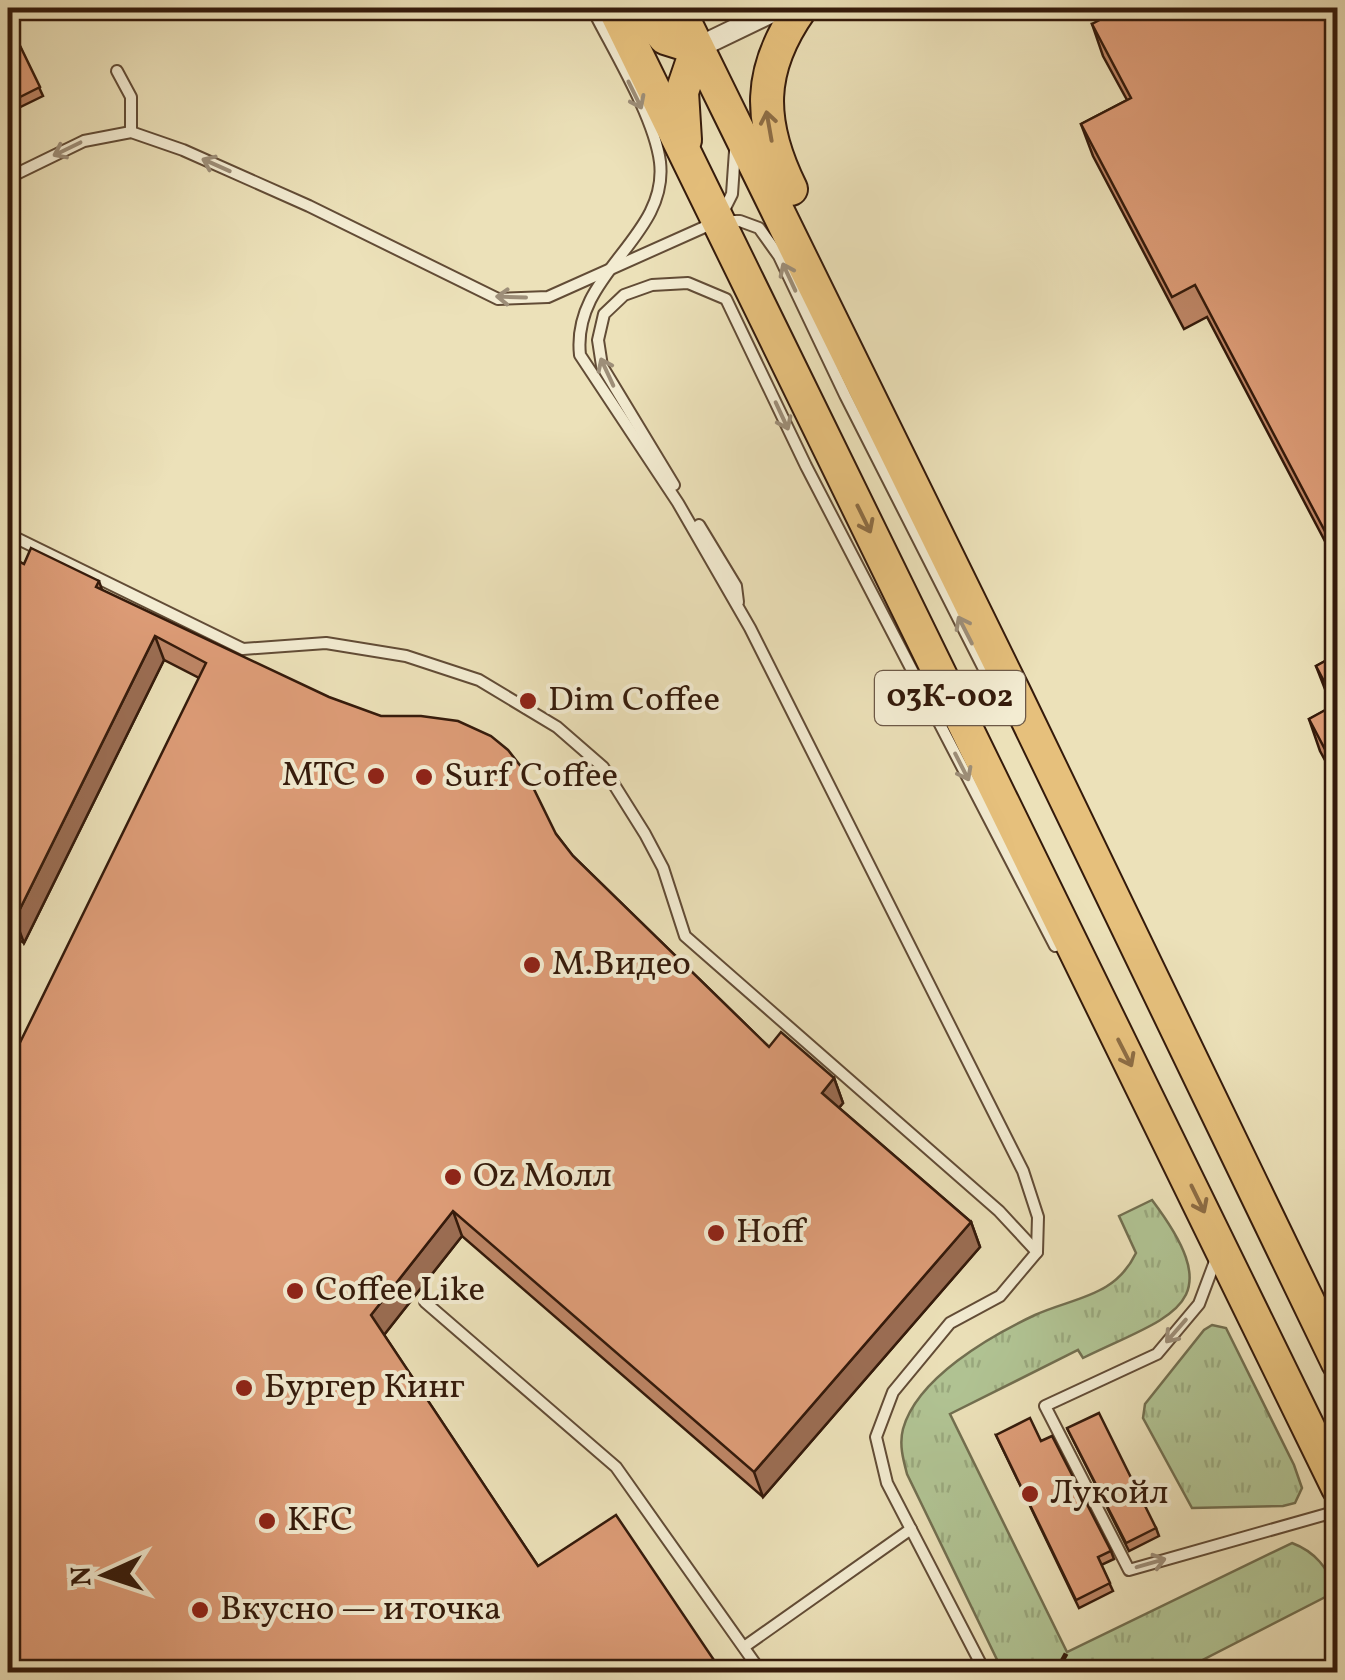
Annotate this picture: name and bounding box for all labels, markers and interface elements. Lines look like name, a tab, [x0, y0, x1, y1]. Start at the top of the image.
one-way arrow	[626, 79, 645, 109]
one-way arrow	[759, 110, 778, 143]
one-way arrow	[53, 140, 82, 159]
one-way arrow	[202, 154, 232, 173]
one-way arrow	[778, 263, 797, 293]
one-way arrow	[495, 288, 528, 307]
one-way arrow	[597, 357, 616, 387]
one-way arrow	[773, 400, 792, 430]
one-way arrow	[855, 504, 874, 534]
one-way arrow	[955, 616, 974, 646]
road number: 03К-002	[875, 671, 1025, 725]
place label: Dim Coffee	[548, 677, 720, 725]
marker: Dim Coffee	[517, 690, 539, 712]
place label: МТС	[282, 752, 356, 800]
one-way arrow	[953, 752, 972, 782]
place label: Surf Coffee	[444, 753, 618, 801]
marker: МТС	[365, 765, 387, 787]
marker: Surf Coffee	[413, 766, 435, 788]
place label: М.Видео	[552, 941, 691, 989]
marker: М.Видео	[521, 954, 543, 976]
one-way arrow	[1116, 1038, 1135, 1068]
place label: Oz Молл	[473, 1153, 612, 1201]
marker: Oz Молл	[442, 1166, 464, 1188]
one-way arrow	[1189, 1184, 1208, 1214]
place label: Hoff	[736, 1209, 807, 1257]
marker: Hoff	[705, 1222, 727, 1244]
place label: Coffee Like	[315, 1267, 485, 1315]
marker: Coffee Like	[284, 1280, 306, 1302]
one-way arrow	[1166, 1317, 1188, 1343]
place label: Бургер Кинг	[264, 1364, 465, 1412]
marker: Бургер Кинг	[233, 1377, 255, 1399]
place label: Лукойл	[1050, 1470, 1169, 1518]
marker: Лукойл	[1019, 1483, 1041, 1505]
place label: KFC	[287, 1497, 353, 1545]
marker: KFC	[256, 1510, 278, 1532]
north arrow	[55, 1525, 155, 1625]
one-way arrow	[1135, 1553, 1166, 1571]
text: N	[63, 1565, 103, 1587]
place label: Вкусно — и точка	[220, 1586, 501, 1634]
marker: Вкусно — и точка	[189, 1599, 211, 1621]

